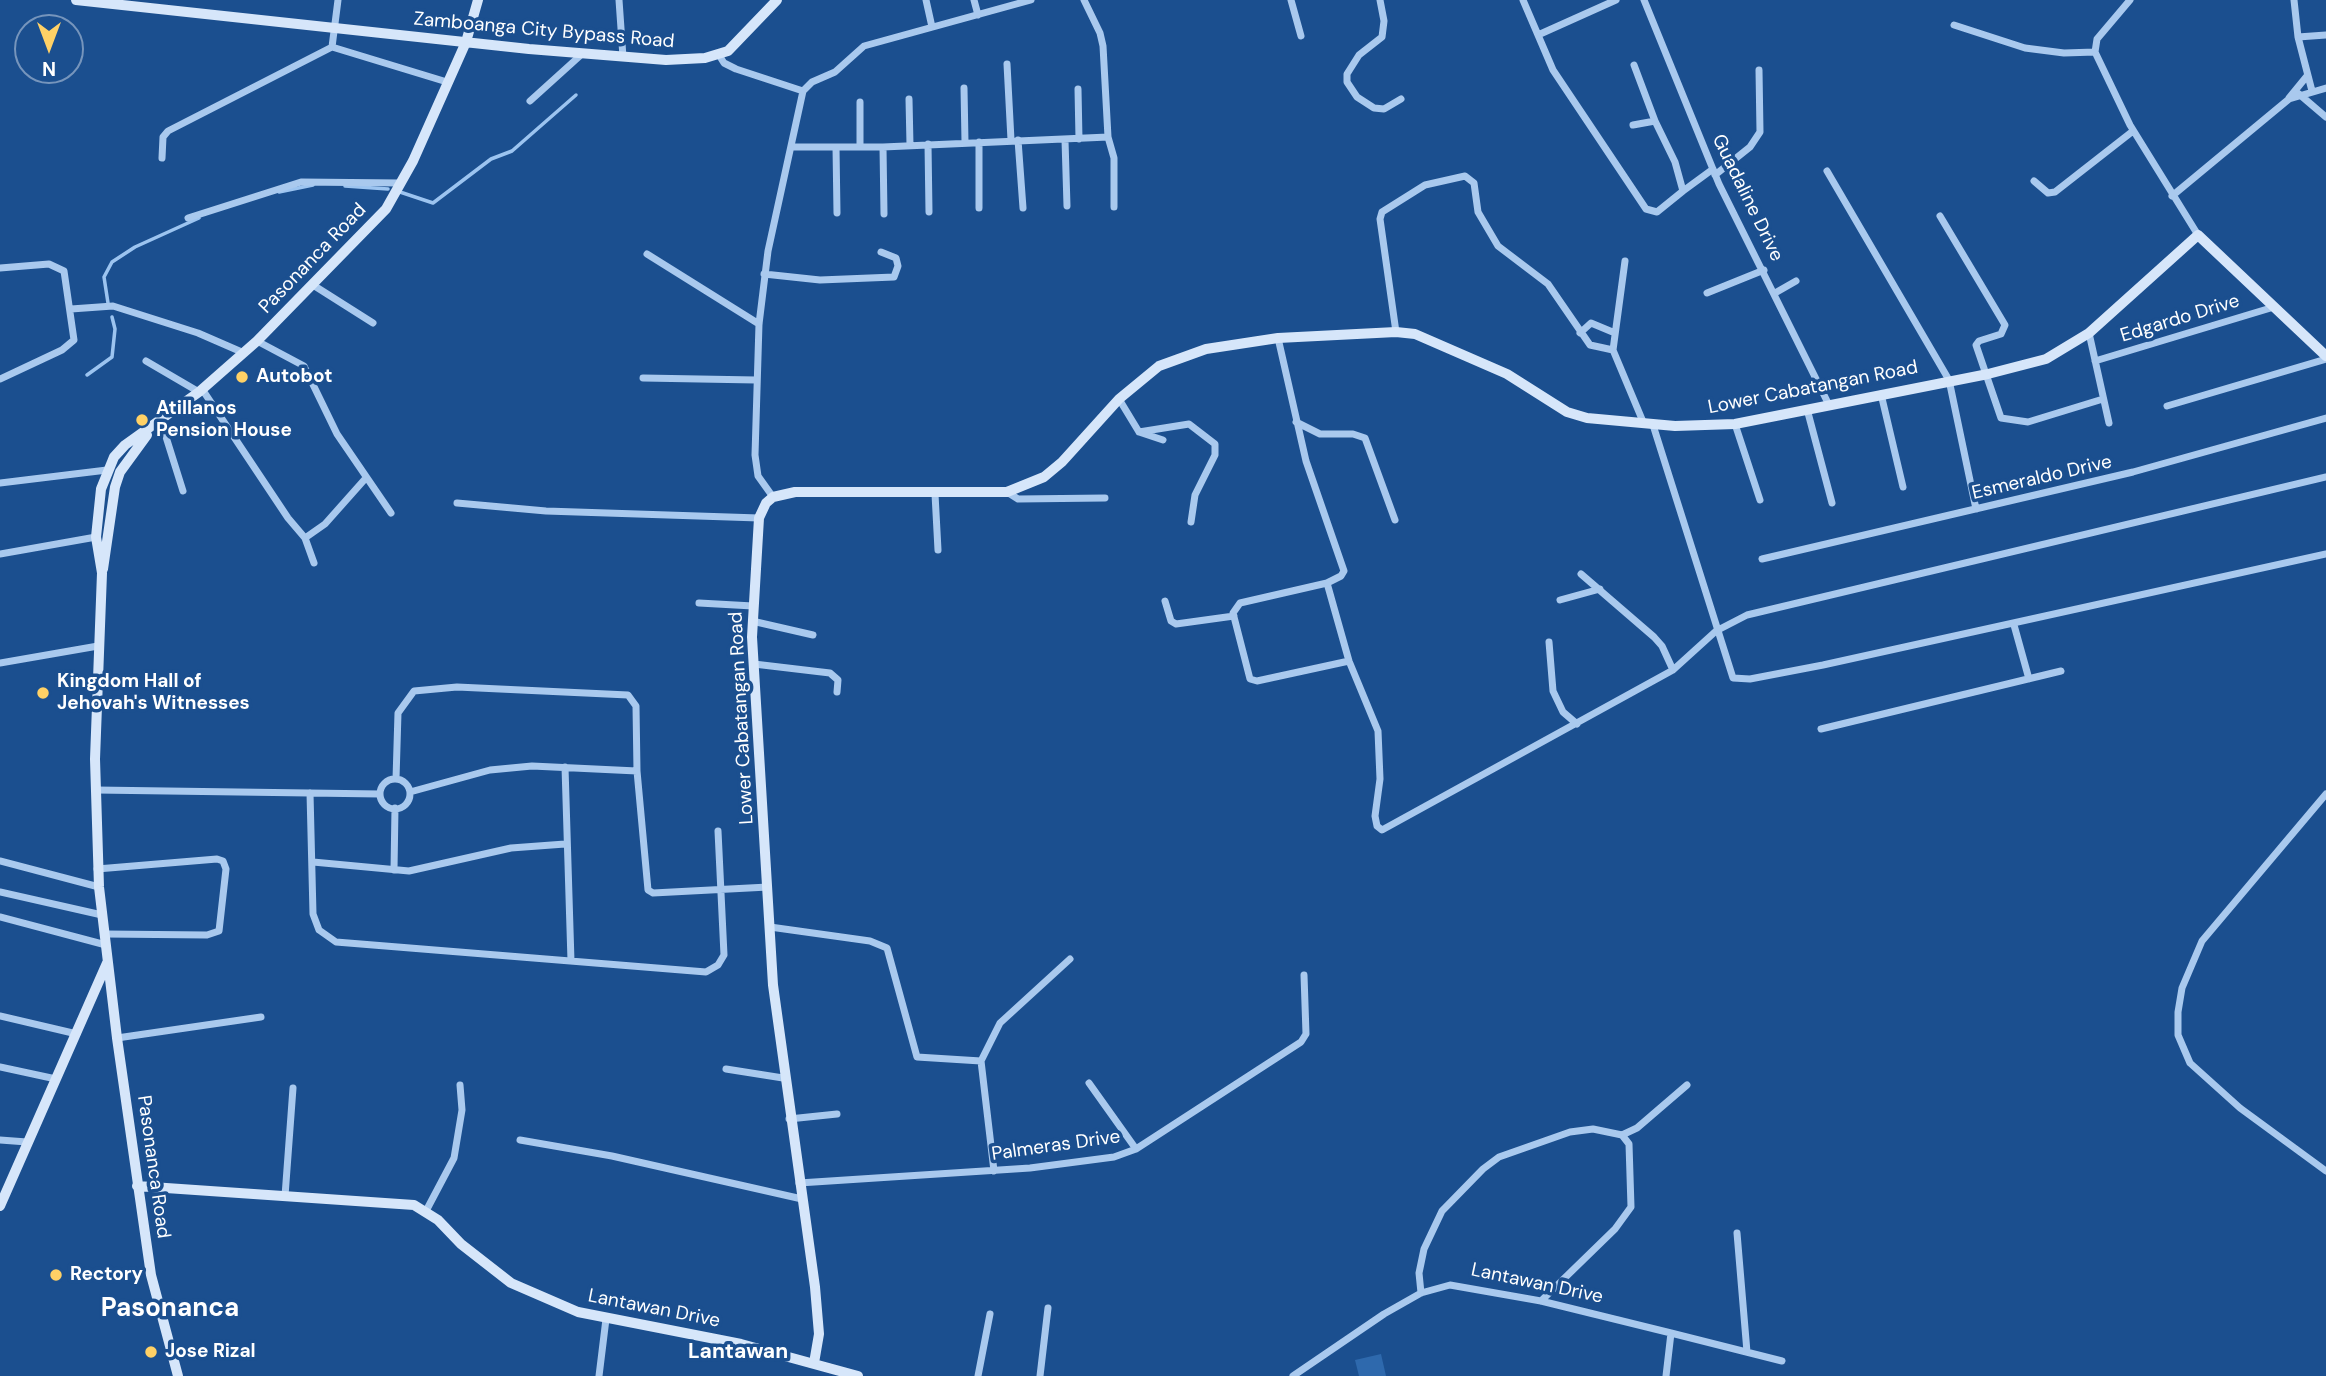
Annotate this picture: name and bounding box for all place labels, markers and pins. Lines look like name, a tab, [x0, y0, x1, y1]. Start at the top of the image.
place label: Autobot	[256, 366, 332, 388]
marker: Autobot	[234, 369, 250, 385]
place label: Atillanos Pension House	[156, 398, 292, 442]
marker: Atillanos Pension House	[134, 412, 150, 428]
place label: Kingdom Hall of Jehovah's Witnesses	[57, 671, 250, 715]
marker: Kingdom Hall of Jehovah's Witnesses	[35, 685, 51, 701]
place label: Rectory	[70, 1264, 143, 1286]
marker: Rectory	[48, 1267, 64, 1283]
place label: Jose Rizal	[165, 1341, 256, 1363]
marker: Jose Rizal	[143, 1344, 159, 1360]

